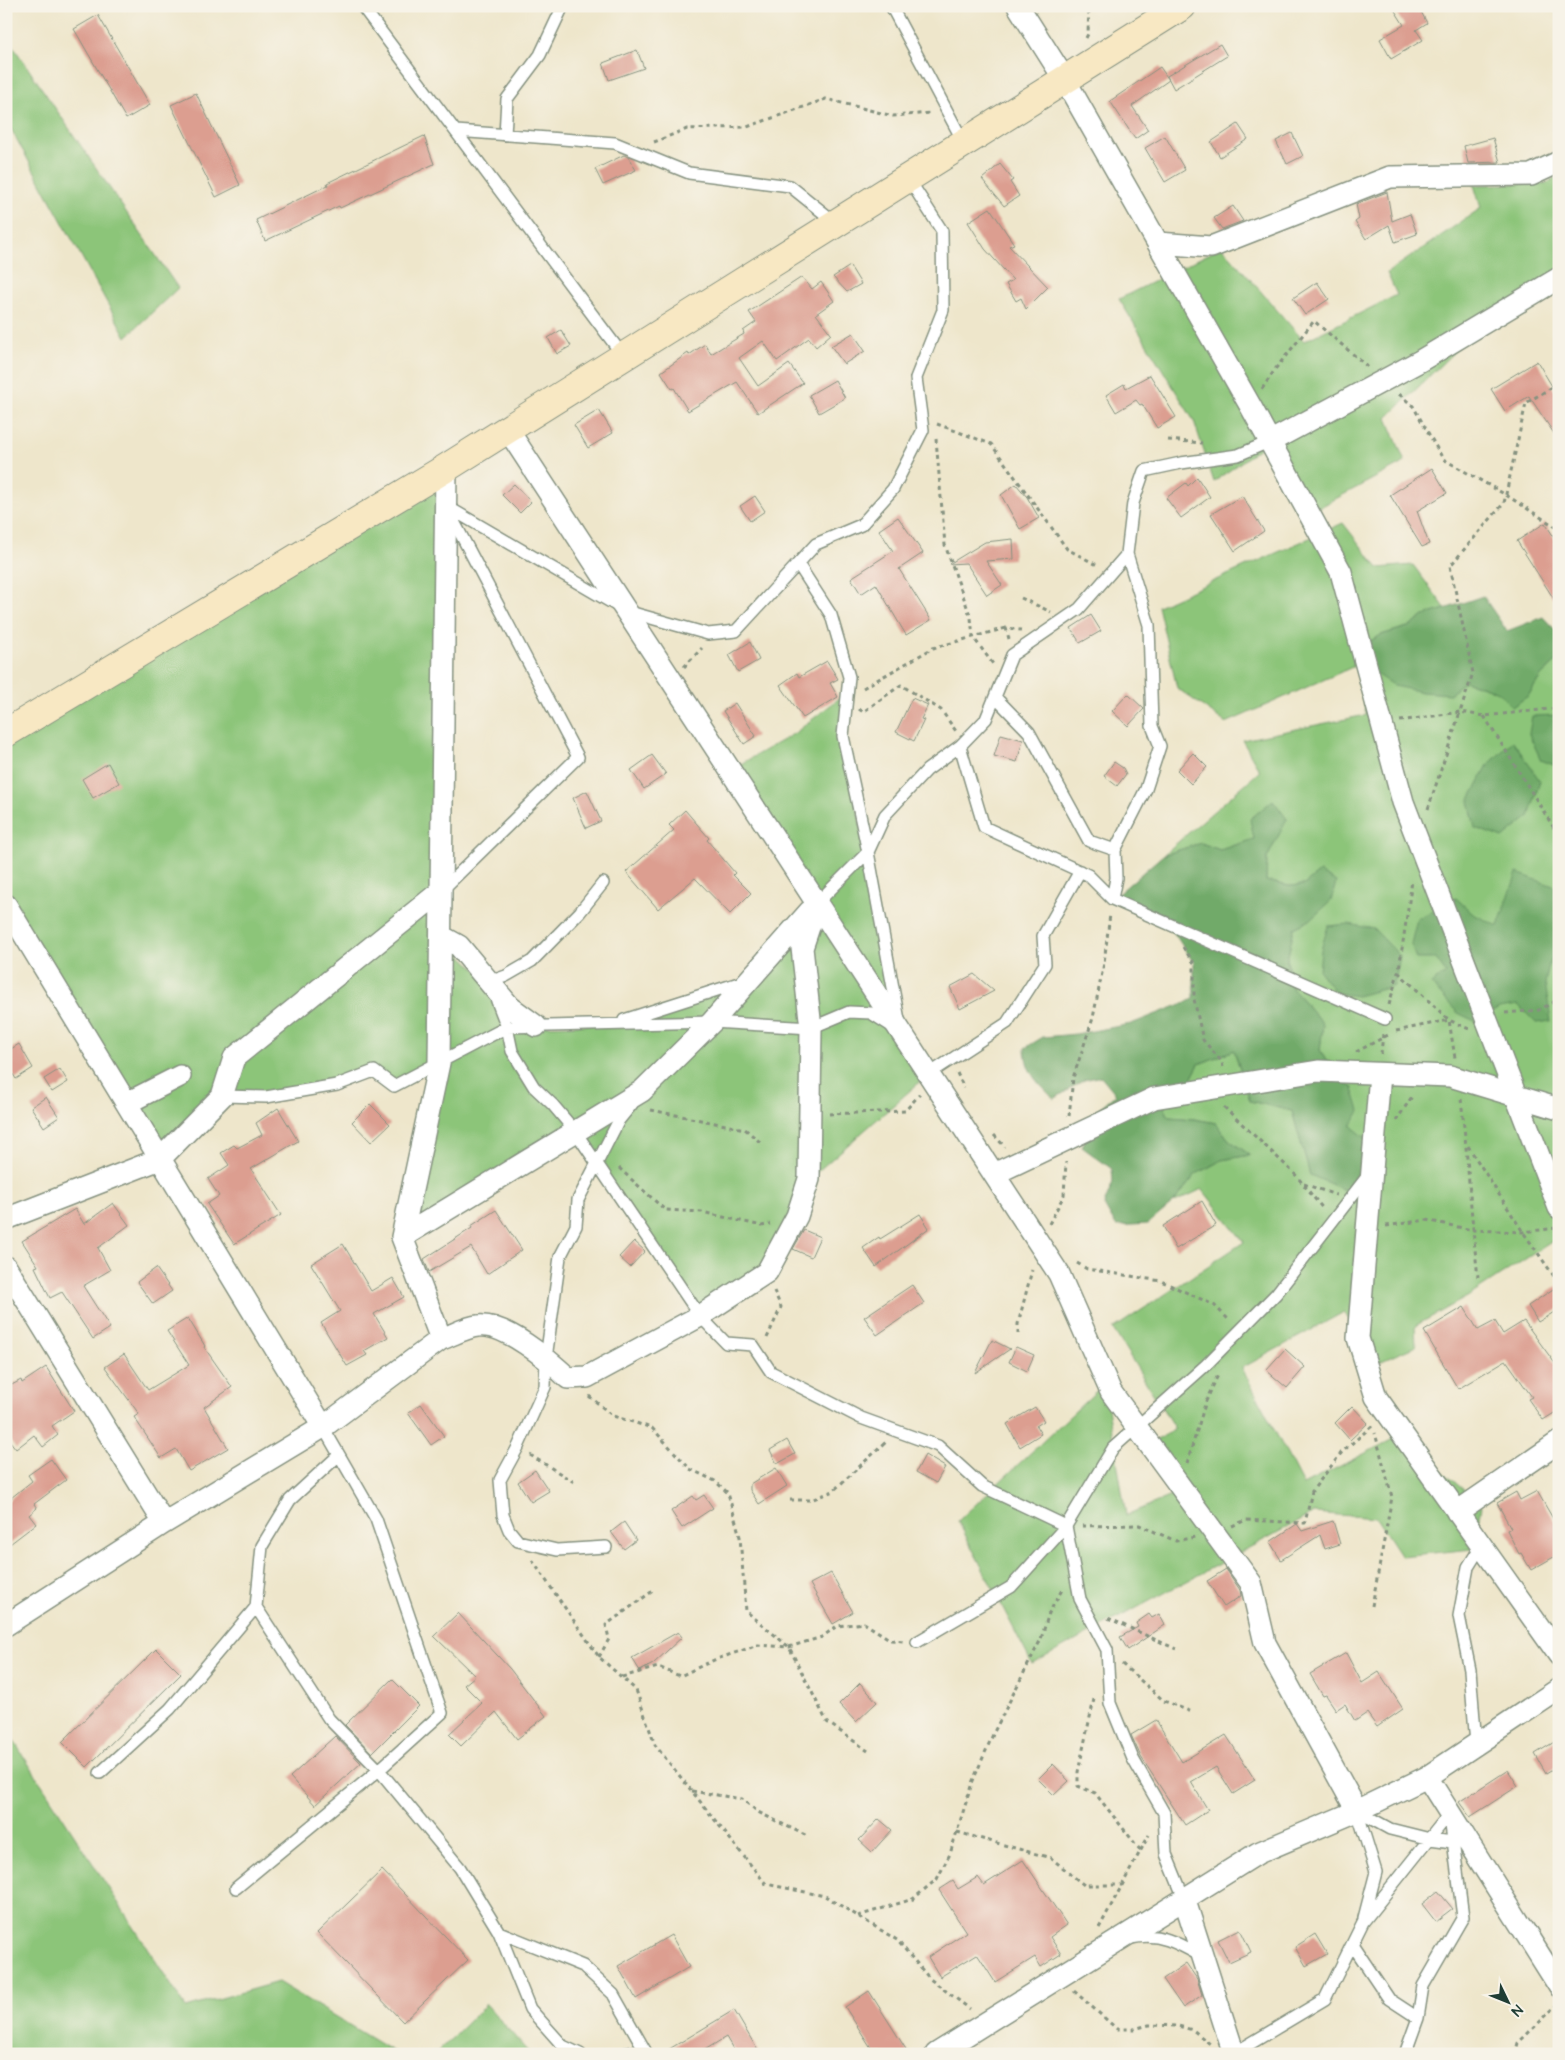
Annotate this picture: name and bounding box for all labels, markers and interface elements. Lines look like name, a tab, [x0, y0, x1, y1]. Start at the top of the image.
north arrow	[1482, 1978, 1532, 2028]
text: N	[1506, 2000, 1527, 2020]

